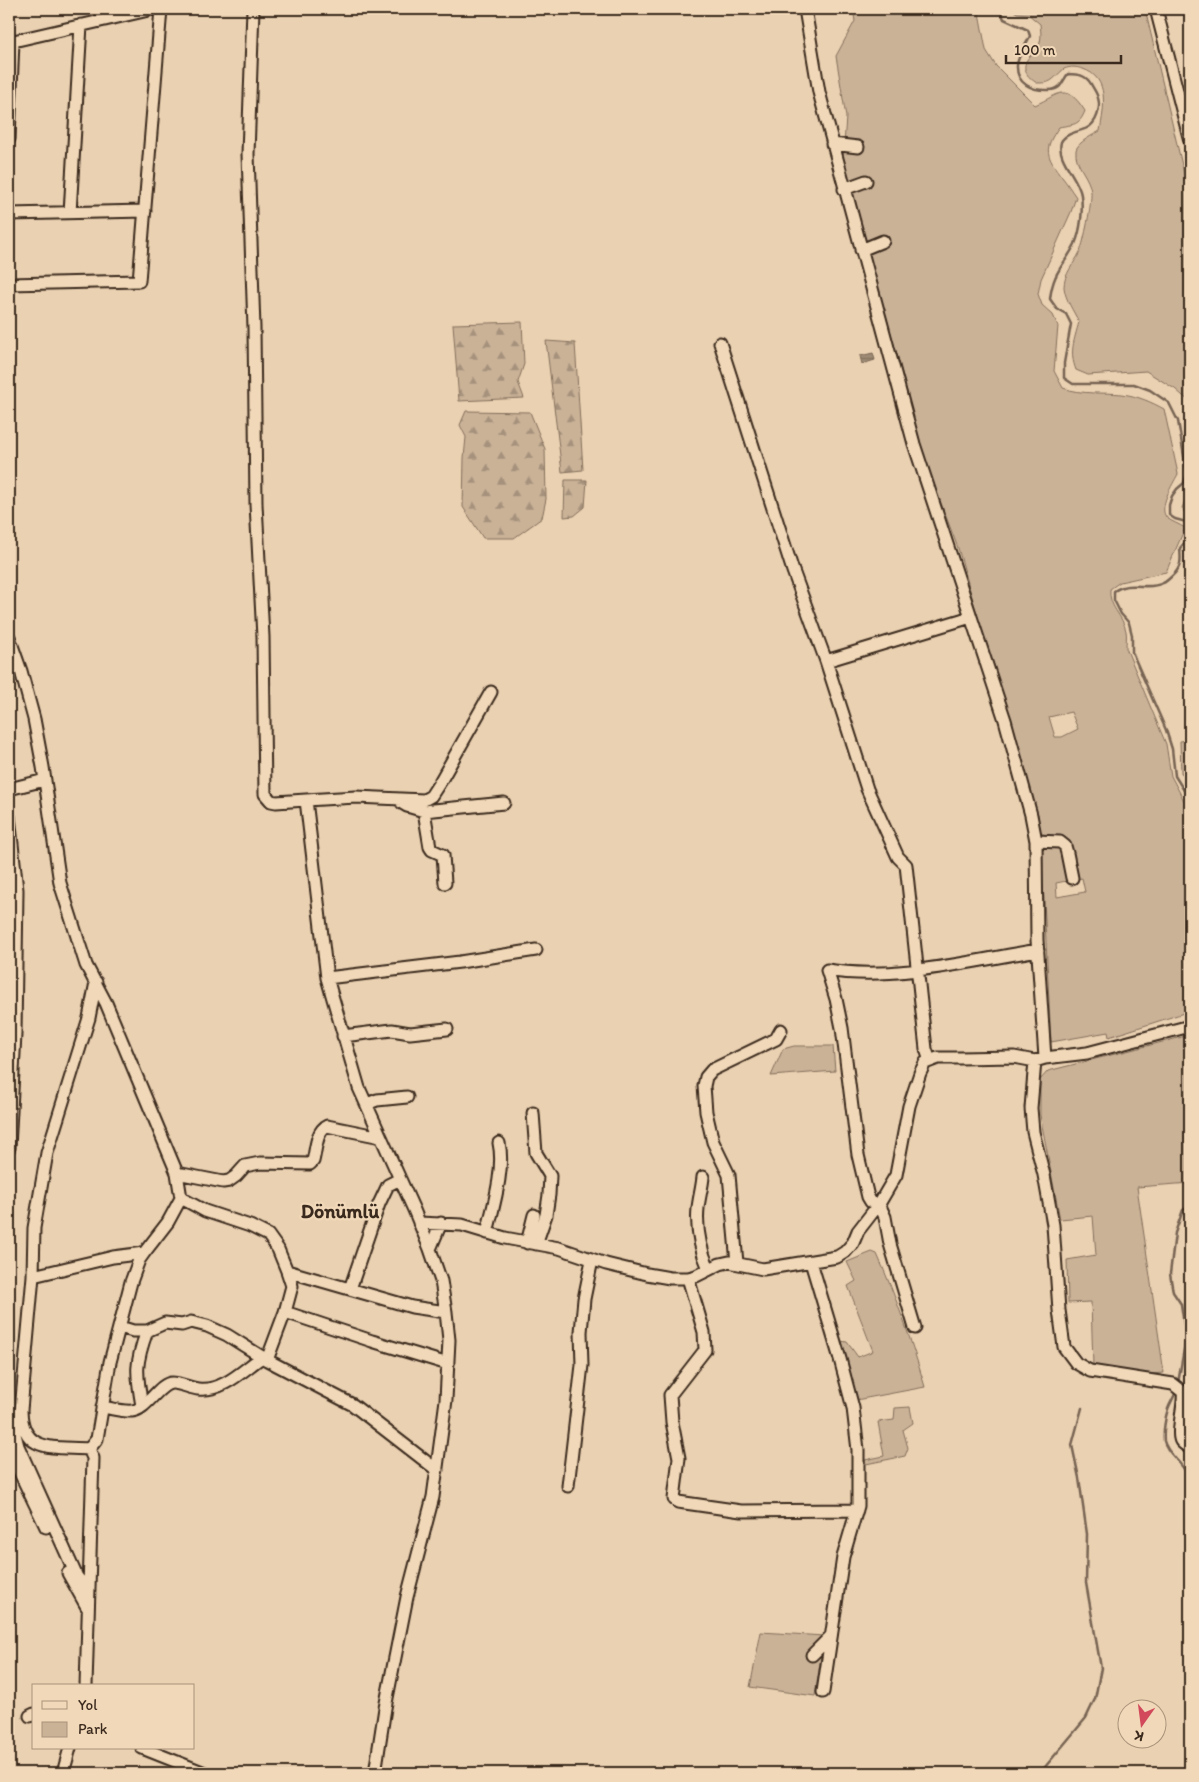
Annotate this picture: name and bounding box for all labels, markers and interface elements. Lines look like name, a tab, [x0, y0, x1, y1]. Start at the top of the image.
scale bar	[1006, 32, 1122, 64]
text: 100 m	[1014, 41, 1056, 59]
district label: Dönümlü	[301, 1199, 379, 1223]
legend	[32, 1684, 195, 1750]
text: Yol	[78, 1696, 98, 1714]
north arrow	[1116, 1700, 1166, 1750]
text: Park	[78, 1720, 108, 1738]
text: K	[1132, 1727, 1145, 1745]

